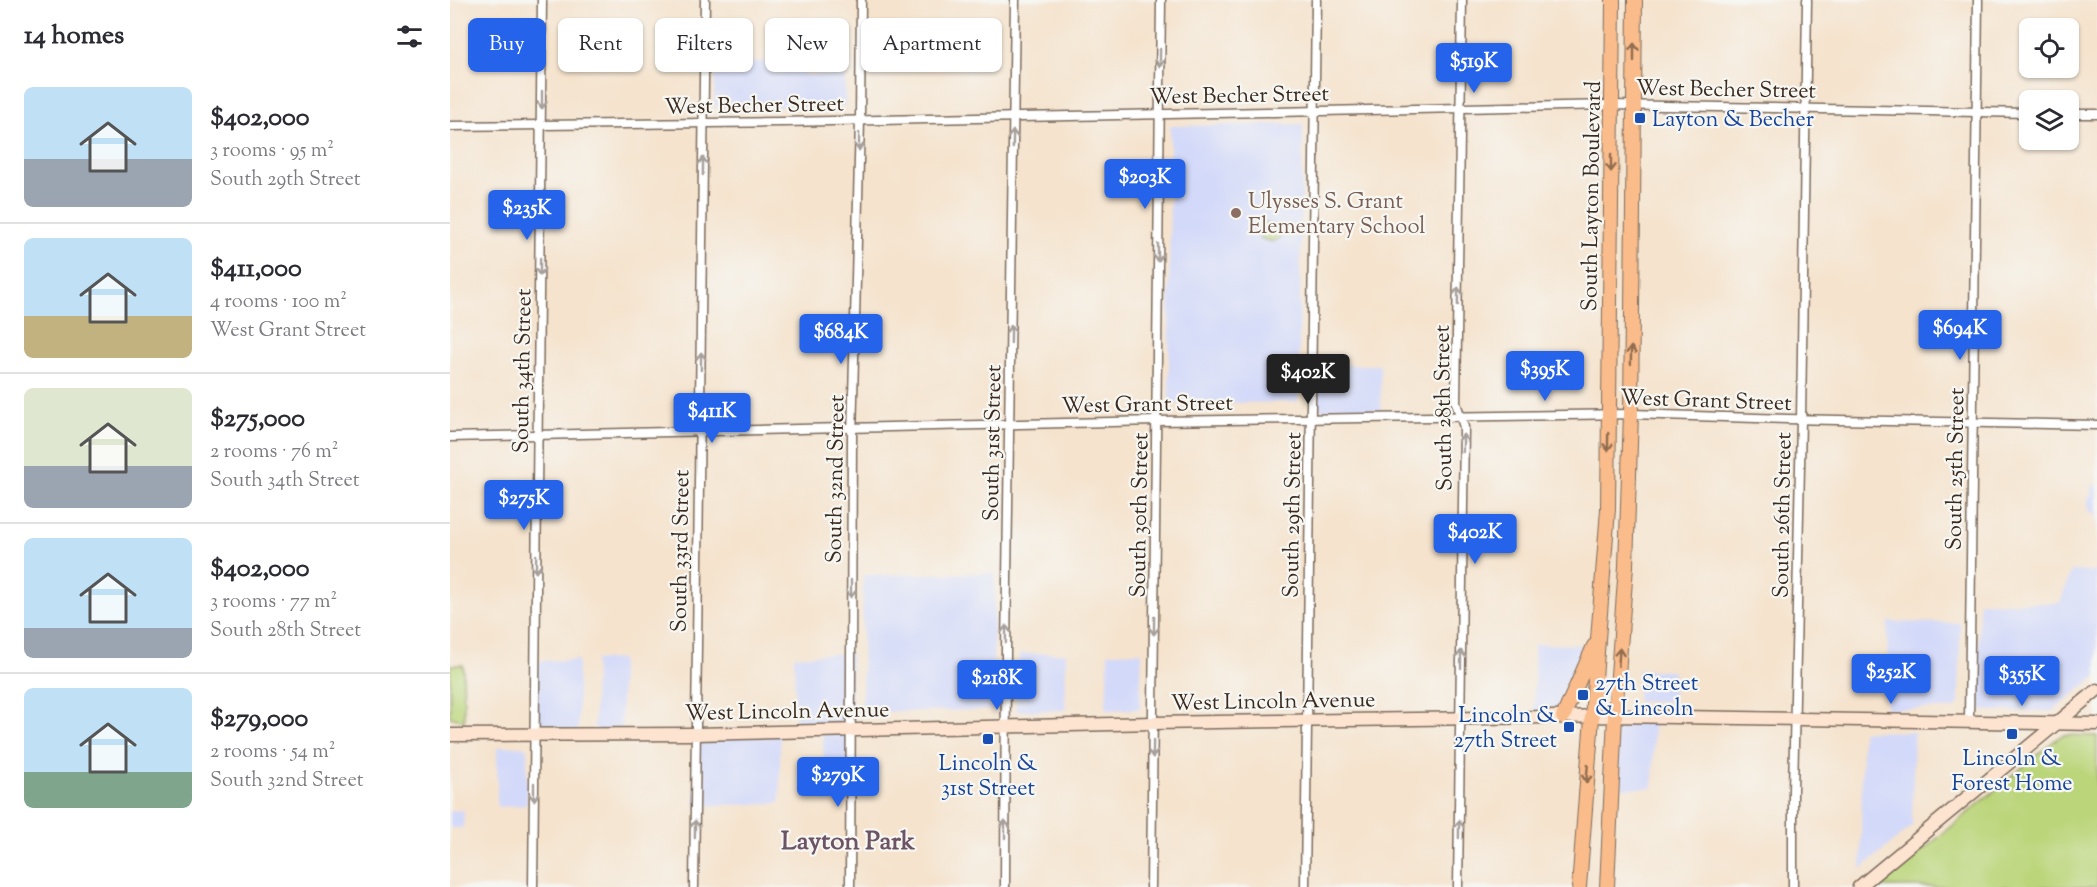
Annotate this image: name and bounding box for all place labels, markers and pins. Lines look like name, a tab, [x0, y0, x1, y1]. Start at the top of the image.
pin: $519K	[1432, 43, 1516, 94]
place label: Layton & Becher	[1652, 105, 1814, 137]
marker: Layton & Becher	[1633, 111, 1647, 125]
pin: $203K	[1103, 159, 1187, 210]
place label: Ulysses S. Grant Elementary School	[1248, 187, 1425, 244]
pin: $235K	[485, 190, 569, 241]
marker: Ulysses S. Grant Elementary School	[1229, 206, 1243, 220]
pin: $694K	[1918, 310, 2002, 361]
pin: $684K	[799, 314, 883, 365]
pin: $395K	[1503, 351, 1587, 402]
pin: $402K	[1266, 354, 1350, 405]
pin: $411K	[670, 393, 754, 444]
pin: $275K	[482, 480, 566, 531]
pin: $402K	[1433, 514, 1517, 565]
pin: $252K	[1849, 654, 1933, 705]
pin: $355K	[1980, 656, 2064, 707]
pin: $218K	[955, 660, 1039, 711]
place label: 27th Street & Lincoln	[1595, 669, 1699, 726]
marker: 27th Street & Lincoln	[1576, 688, 1590, 702]
place label: Lincoln & 27th Street	[1454, 701, 1557, 758]
marker: Lincoln & 27th Street	[1562, 720, 1576, 734]
marker: Lincoln & Forest Home	[2005, 727, 2019, 741]
marker: Lincoln & 31st Street	[981, 732, 995, 746]
place label: Lincoln & Forest Home	[1952, 744, 2072, 801]
place label: Lincoln & 31st Street	[939, 749, 1038, 806]
pin: $279K	[796, 757, 880, 808]

